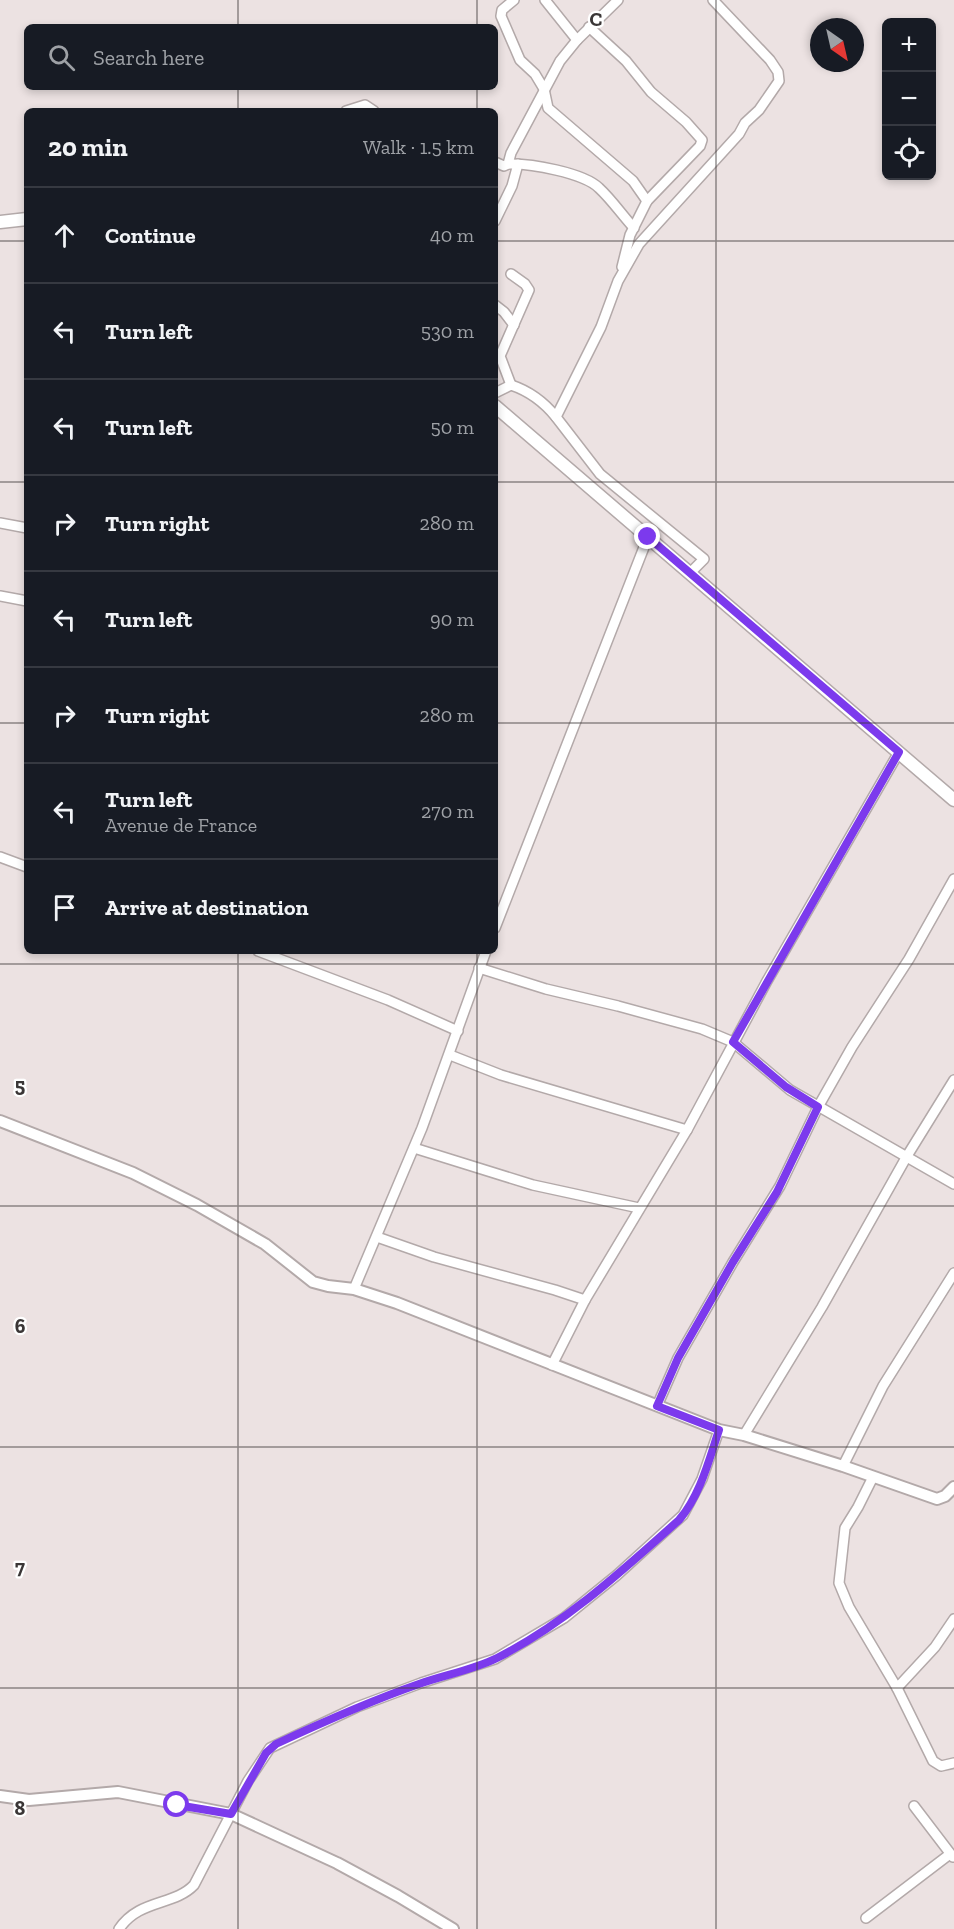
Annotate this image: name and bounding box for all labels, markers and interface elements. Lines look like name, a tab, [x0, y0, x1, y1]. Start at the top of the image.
text: C	[590, 7, 603, 31]
north arrow	[810, 18, 864, 72]
map controls	[882, 18, 936, 180]
button: +	[882, 18, 936, 72]
search box	[24, 24, 498, 90]
icon: search	[45, 41, 78, 74]
text: Search here	[93, 44, 204, 71]
button: −	[882, 72, 936, 126]
button: locate	[882, 126, 936, 180]
text: 20 min	[48, 131, 128, 163]
text: Walk · 1.5 km	[363, 135, 474, 159]
icon: ahead	[48, 219, 81, 252]
text: Continue	[105, 222, 196, 249]
text: 40 m	[430, 223, 474, 247]
icon: left	[48, 315, 81, 348]
text: Turn left	[105, 318, 192, 345]
text: 530 m	[421, 319, 474, 343]
icon: left	[48, 411, 81, 444]
text: Turn left	[105, 414, 192, 441]
text: 50 m	[430, 415, 474, 439]
icon: right	[48, 507, 81, 540]
text: Turn right	[105, 510, 209, 537]
text: 280 m	[420, 511, 474, 535]
route end	[634, 523, 660, 549]
icon: left	[48, 603, 81, 636]
text: Turn left	[105, 606, 192, 633]
text: 90 m	[430, 607, 474, 631]
icon: right	[48, 699, 81, 732]
text: Turn right	[105, 702, 209, 729]
text: 280 m	[420, 703, 474, 727]
text: Turn left	[105, 786, 192, 813]
icon: left	[48, 795, 81, 828]
text: 270 m	[421, 799, 474, 823]
text: Avenue de France	[105, 813, 257, 837]
icon: arrive	[48, 891, 81, 924]
text: Arrive at destination	[105, 894, 308, 921]
text: 5	[15, 1073, 25, 1097]
text: 6	[15, 1314, 26, 1338]
text: 7	[15, 1555, 25, 1579]
route start	[163, 1791, 189, 1817]
text: 8	[15, 1796, 26, 1820]

